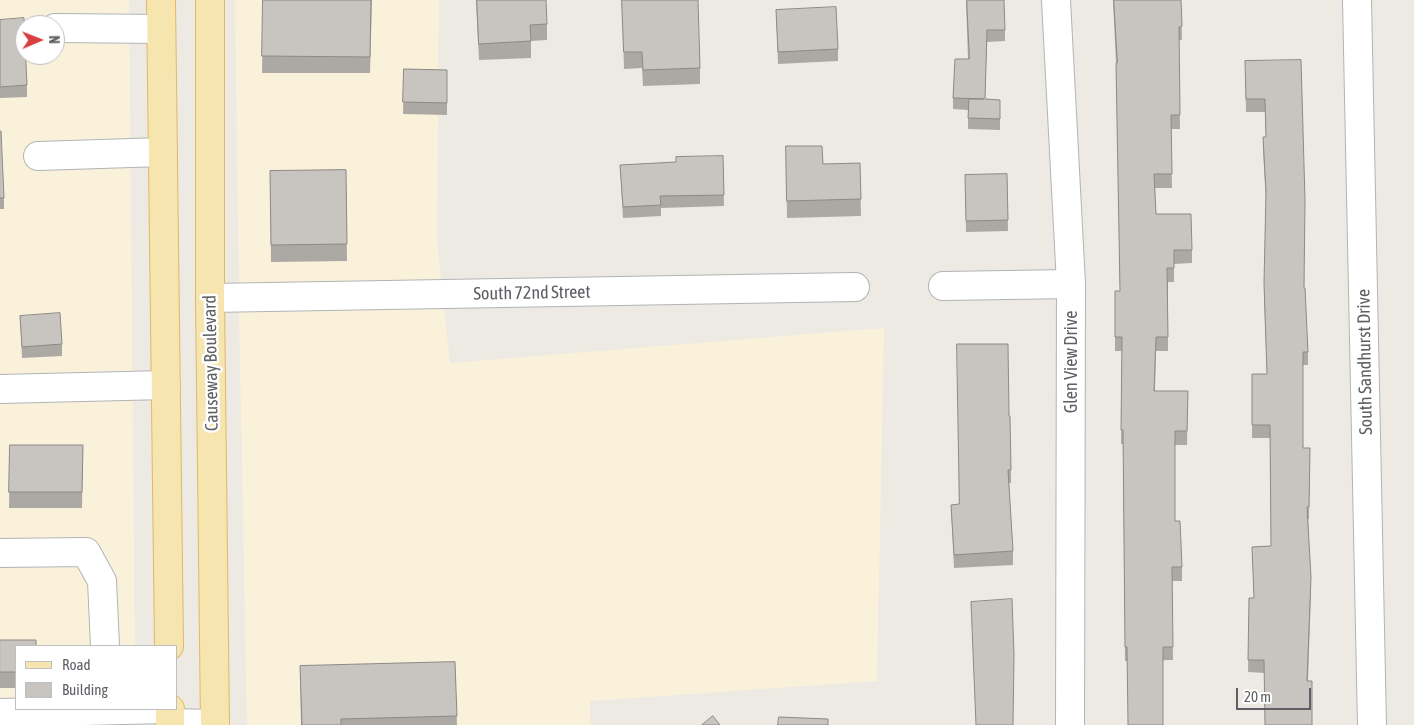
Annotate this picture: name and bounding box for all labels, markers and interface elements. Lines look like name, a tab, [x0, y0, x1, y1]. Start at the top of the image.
north arrow	[15, 15, 65, 65]
text: N	[46, 35, 62, 44]
street label: South 72nd Street	[473, 281, 591, 305]
street label: South Sandhurst Drive	[1353, 289, 1377, 435]
street label: Causeway Boulevard	[199, 295, 223, 431]
street label: Glen View Drive	[1060, 311, 1082, 413]
legend	[15, 645, 178, 710]
text: Road	[62, 656, 91, 673]
scale bar	[1239, 678, 1314, 710]
text: Building	[62, 681, 108, 698]
text: 20 m	[1244, 688, 1271, 705]

